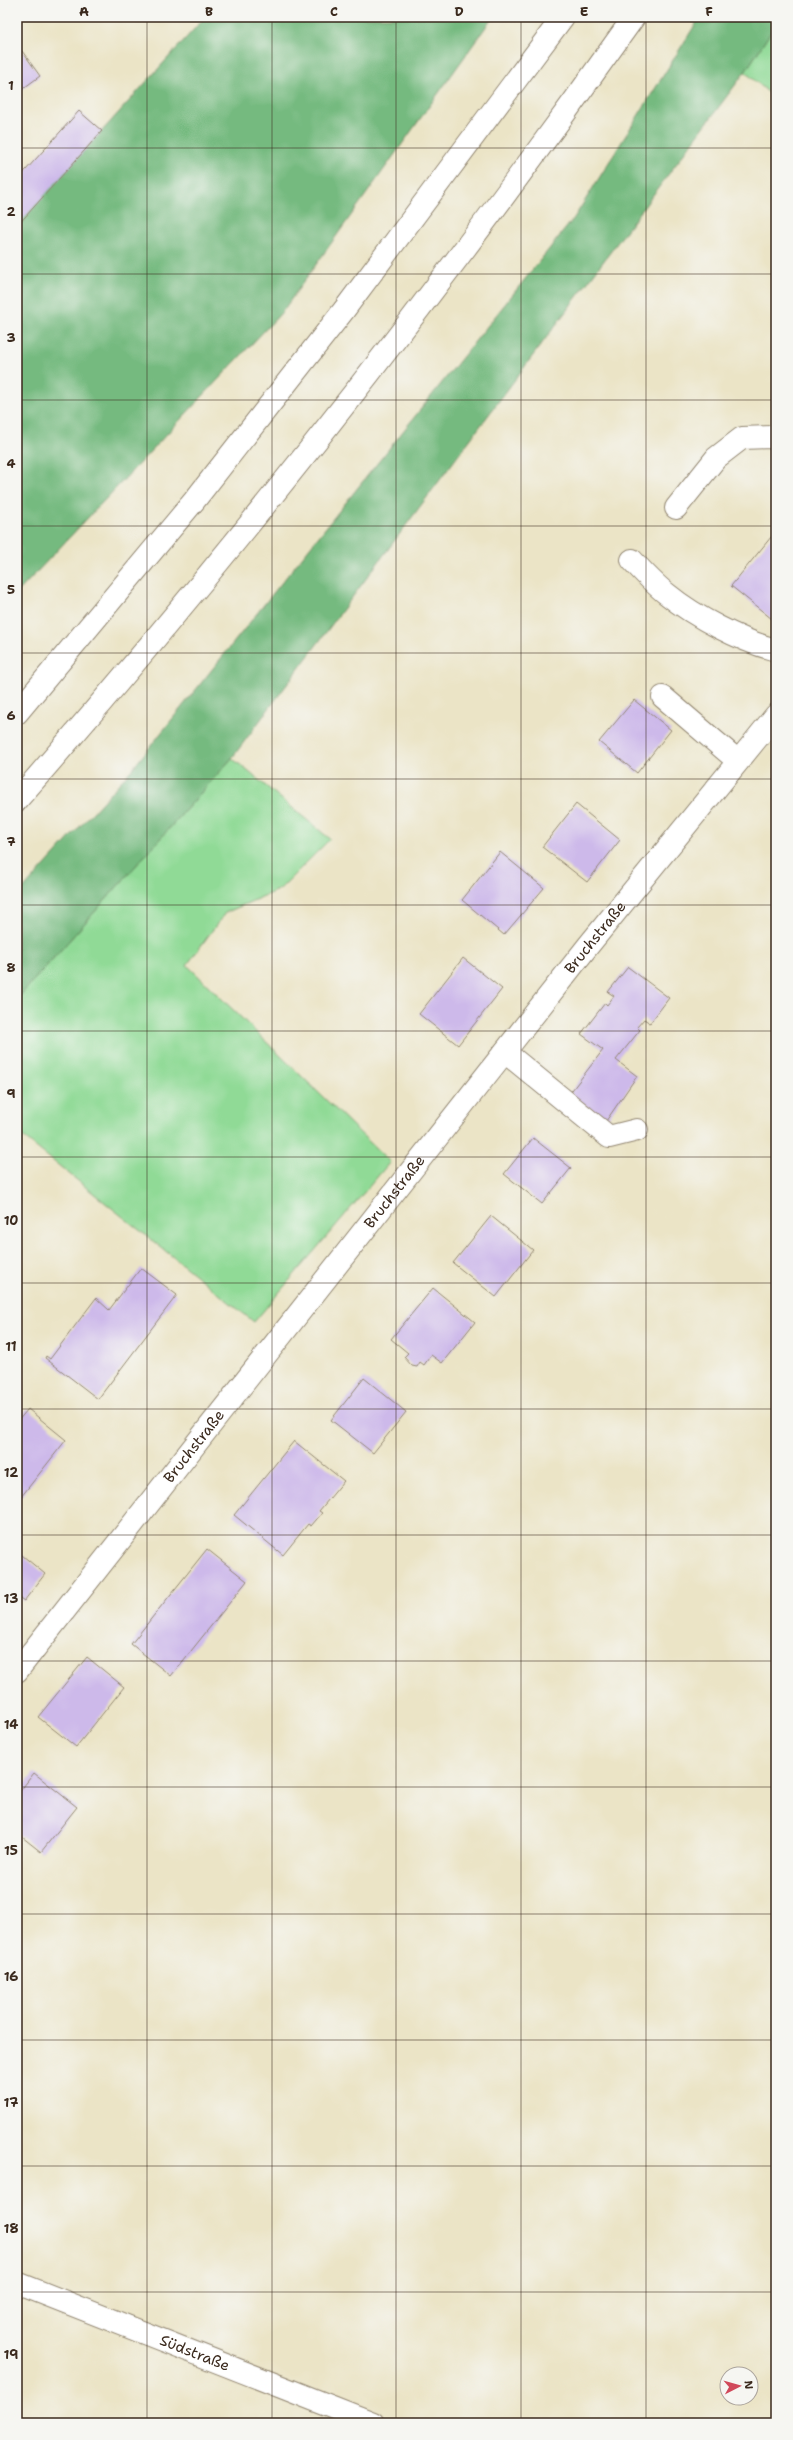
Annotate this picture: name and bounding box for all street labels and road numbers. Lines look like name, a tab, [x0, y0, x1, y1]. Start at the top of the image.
street label: Bruchstraße	[560, 897, 631, 978]
street label: Bruchstraße	[359, 1151, 429, 1232]
street label: Bruchstraße	[159, 1406, 229, 1487]
street label: Südstraße	[157, 2330, 233, 2376]

